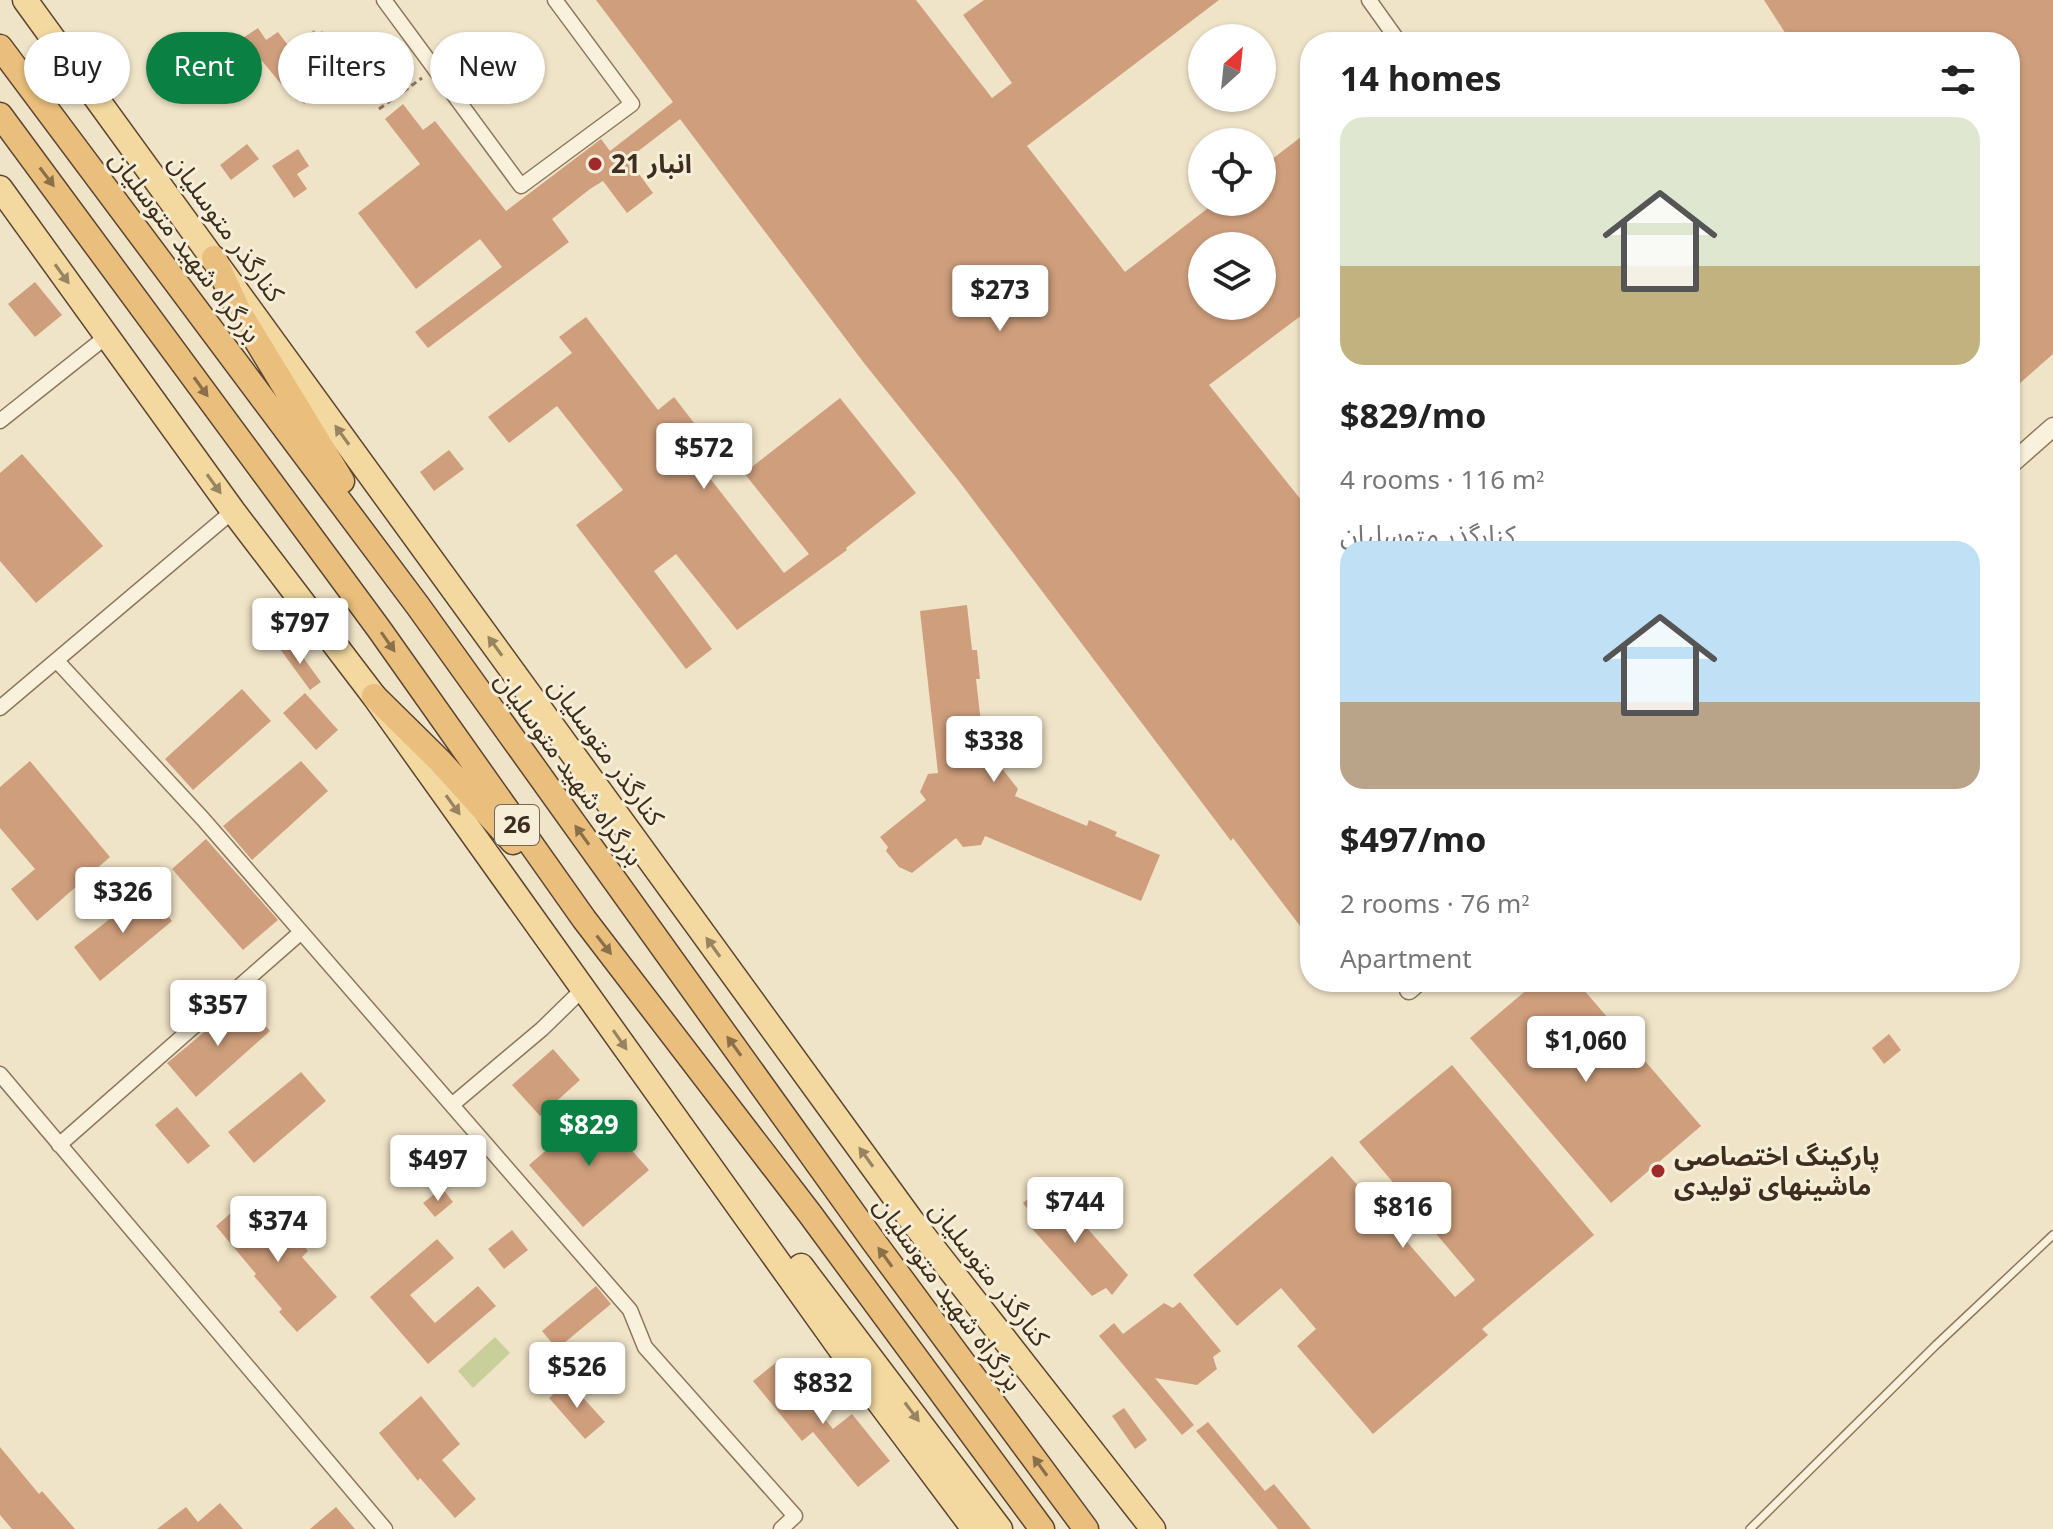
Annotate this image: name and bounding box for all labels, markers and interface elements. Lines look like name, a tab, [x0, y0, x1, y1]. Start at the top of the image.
north arrow	[1188, 24, 1276, 112]
map controls	[1188, 24, 1276, 320]
chip: Buy	[24, 32, 130, 104]
chip: Rent	[146, 32, 262, 104]
chip: Filters	[278, 32, 414, 104]
chip: New	[430, 32, 545, 104]
text: 14 homes	[1340, 44, 1502, 116]
icon: filters	[1936, 58, 1980, 102]
button: locate	[1188, 128, 1276, 216]
place label: انبار 21	[611, 137, 692, 192]
street label: بزرگراه شهید متوسلیان	[93, 138, 277, 356]
street label: کنارگذر متوسلیان	[152, 141, 300, 315]
marker: انبار 21	[586, 155, 604, 173]
one-way arrow	[39, 167, 54, 188]
icon: home	[1588, 169, 1732, 313]
button: layers	[1188, 232, 1276, 320]
one-way arrow	[54, 263, 69, 284]
text: $273	[970, 263, 1030, 318]
pin: $273	[953, 265, 1047, 333]
one-way arrow	[193, 376, 209, 397]
text: $829/mo	[1340, 381, 1486, 453]
text: $572	[674, 421, 734, 476]
pin: $572	[657, 423, 751, 491]
one-way arrow	[335, 425, 350, 446]
text: 4 rooms · 116 m²	[1340, 453, 1544, 508]
one-way arrow	[206, 474, 221, 495]
text: کنارگذر متوسلیان	[1340, 508, 1515, 563]
icon: home	[1588, 593, 1732, 737]
text: $797	[270, 596, 330, 651]
pin: $797	[253, 598, 347, 666]
one-way arrow	[380, 631, 395, 652]
one-way arrow	[487, 635, 503, 656]
street label: بزرگراه شهید متوسلیان	[478, 659, 660, 879]
street label: کنارگذر متوسلیان	[532, 665, 680, 839]
text: $338	[964, 714, 1024, 769]
pin: $338	[947, 716, 1041, 784]
one-way arrow	[445, 795, 460, 816]
road number: 26	[495, 805, 539, 845]
text: $497/mo	[1340, 805, 1486, 877]
one-way arrow	[575, 824, 590, 845]
text: $326	[93, 865, 153, 920]
pin: $326	[76, 867, 170, 935]
text: 2 rooms · 76 m²	[1340, 877, 1529, 932]
text: Apartment	[1340, 932, 1472, 987]
one-way arrow	[595, 935, 611, 955]
one-way arrow	[705, 936, 721, 958]
text: $357	[188, 978, 248, 1033]
pin: $357	[171, 980, 265, 1048]
text: $1,060	[1545, 1014, 1627, 1069]
pin: $1,060	[1521, 1016, 1651, 1084]
one-way arrow	[612, 1029, 627, 1050]
one-way arrow	[726, 1036, 742, 1056]
text: $829	[559, 1098, 619, 1153]
pin: $829	[542, 1100, 636, 1168]
place label: پارکینگ اختصاصی ماشینهای تولیدی	[1674, 1129, 1880, 1214]
text: $497	[408, 1133, 468, 1188]
pin: $497	[391, 1135, 485, 1203]
one-way arrow	[858, 1147, 874, 1168]
marker: پارکینگ اختصاصی ماشینهای تولیدی	[1649, 1162, 1667, 1180]
text: $744	[1045, 1175, 1105, 1230]
pin: $744	[1028, 1177, 1122, 1245]
text: $816	[1373, 1180, 1433, 1235]
pin: $816	[1356, 1182, 1450, 1250]
street label: بزرگراه شهید متوسلیان	[857, 1184, 1039, 1404]
street label: کنارگذر متوسلیان	[913, 1188, 1065, 1360]
text: $374	[248, 1194, 308, 1249]
pin: $374	[231, 1196, 325, 1264]
one-way arrow	[878, 1247, 894, 1267]
text: $526	[547, 1340, 607, 1395]
pin: $526	[530, 1342, 624, 1410]
text: $832	[793, 1356, 853, 1411]
pin: $832	[776, 1358, 870, 1426]
one-way arrow	[904, 1401, 920, 1423]
one-way arrow	[1032, 1456, 1048, 1477]

